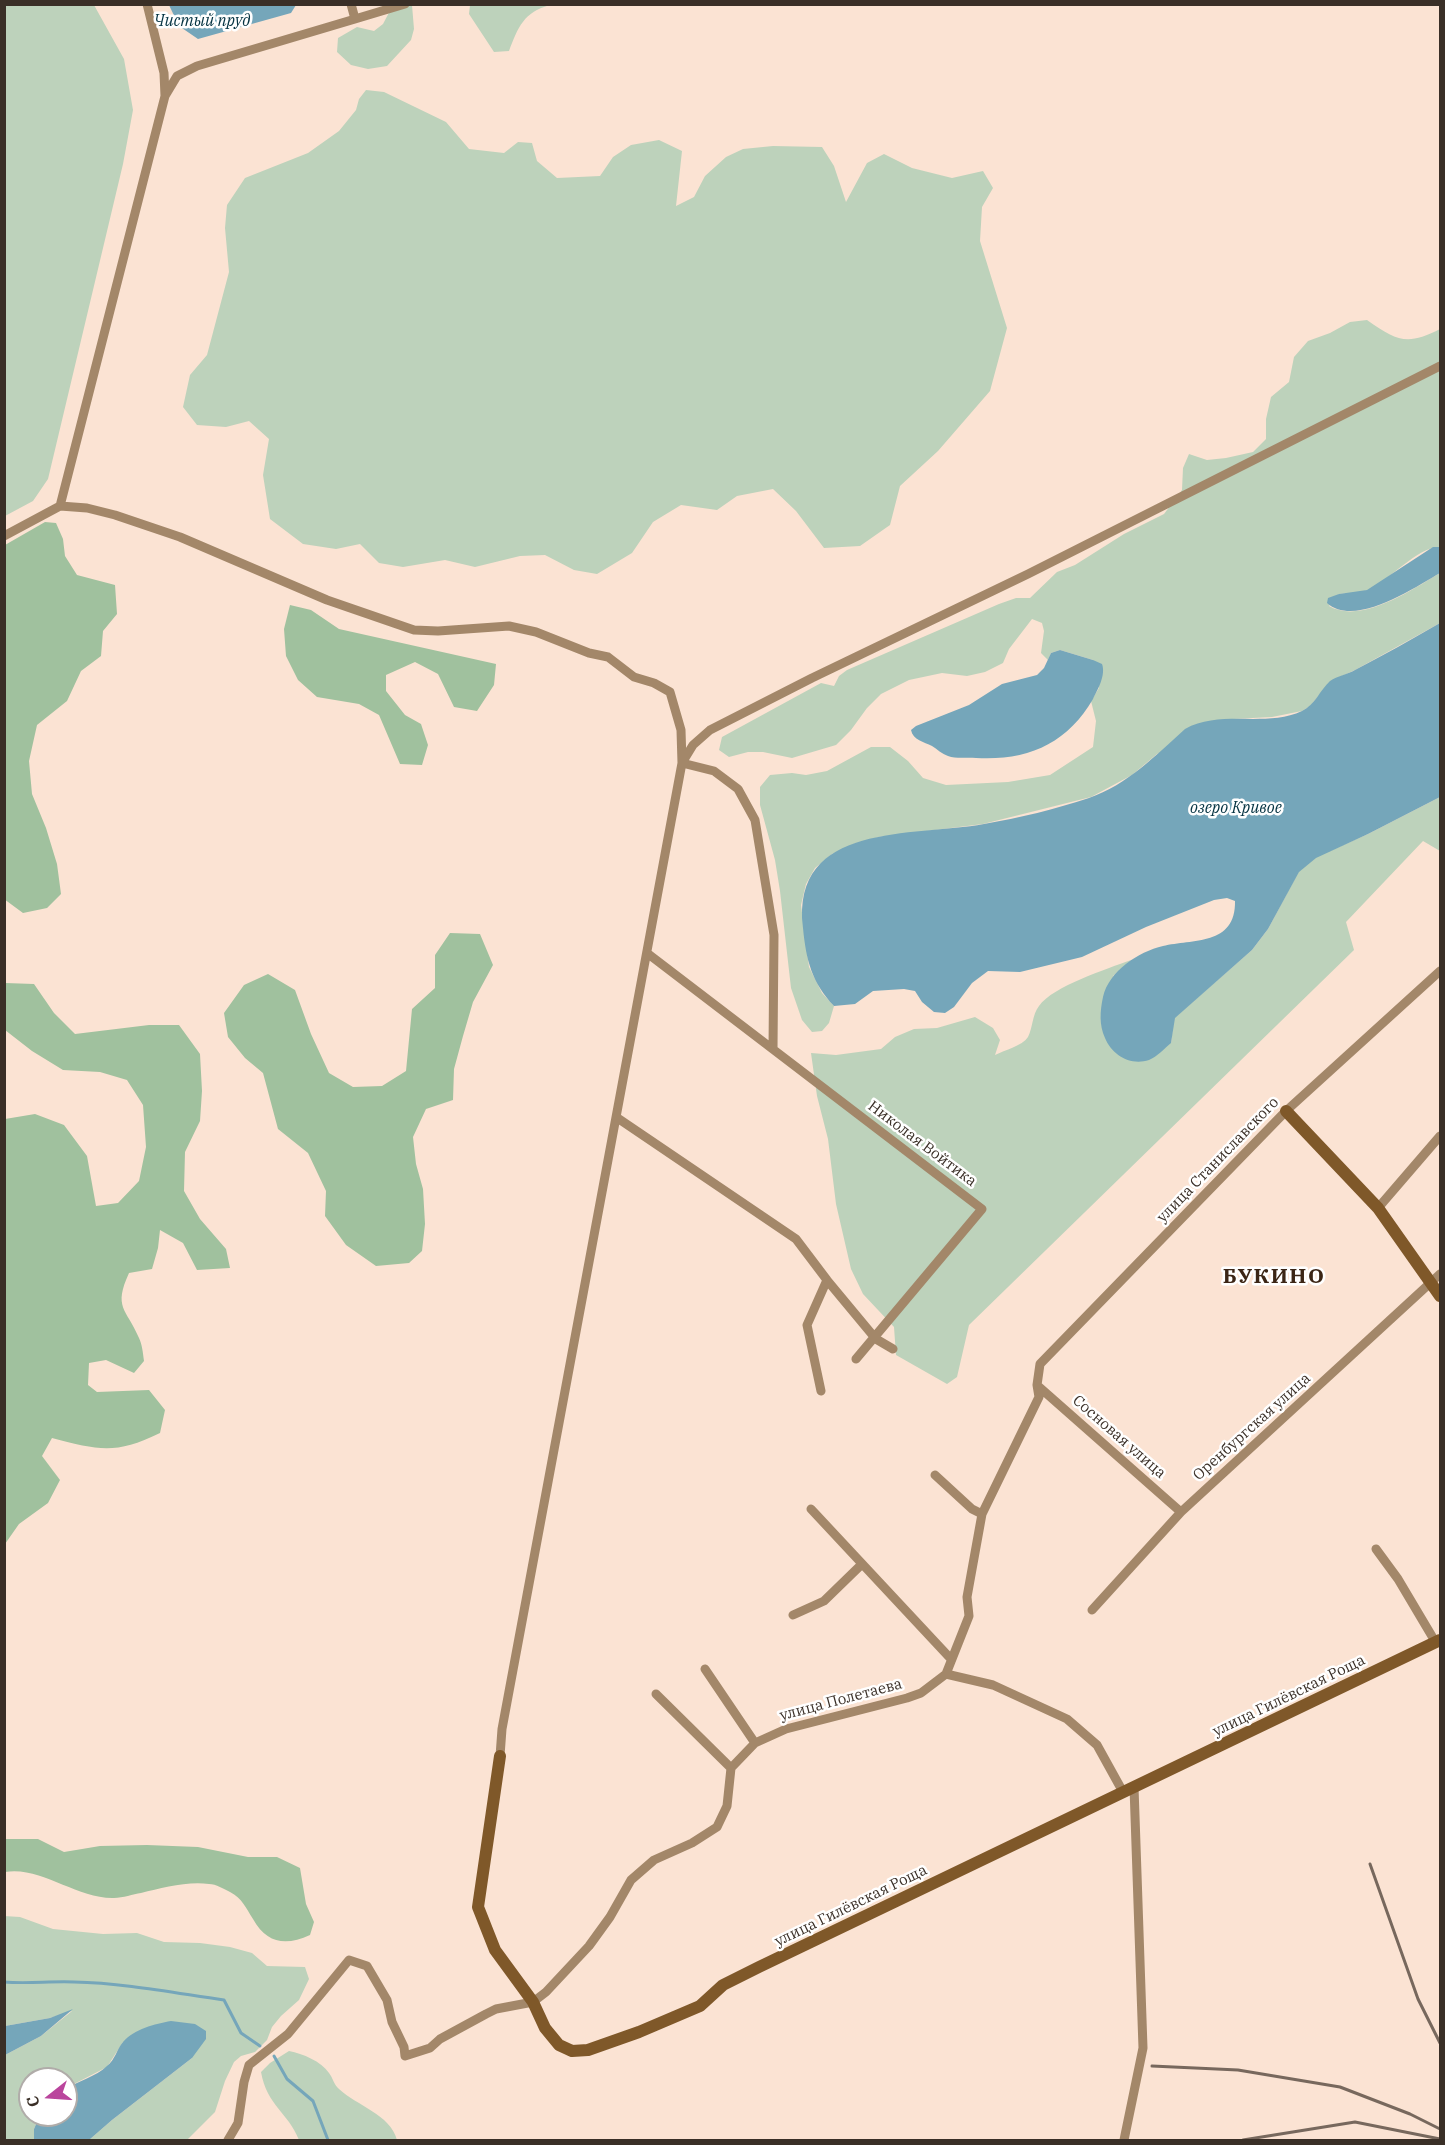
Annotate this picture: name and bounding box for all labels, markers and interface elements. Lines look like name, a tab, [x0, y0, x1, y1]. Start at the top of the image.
water label: Чистый пруд	[154, 11, 250, 31]
water label: озеро Кривое	[1190, 798, 1282, 818]
street label: улица Станиславского	[1153, 1094, 1283, 1226]
street label: Николая Войтика	[864, 1097, 980, 1191]
district label: БУКИНО	[1223, 1264, 1325, 1290]
street label: Оренбургская улица	[1190, 1370, 1314, 1484]
street label: Сосновая улица	[1069, 1392, 1169, 1482]
street label: улица Гилёвская Роща	[1210, 1651, 1368, 1741]
street label: улица Полетаева	[778, 1675, 904, 1725]
street label: улица Гилёвская Роща	[772, 1861, 930, 1951]
north arrow	[18, 2067, 78, 2127]
text: С	[22, 2094, 44, 2110]

